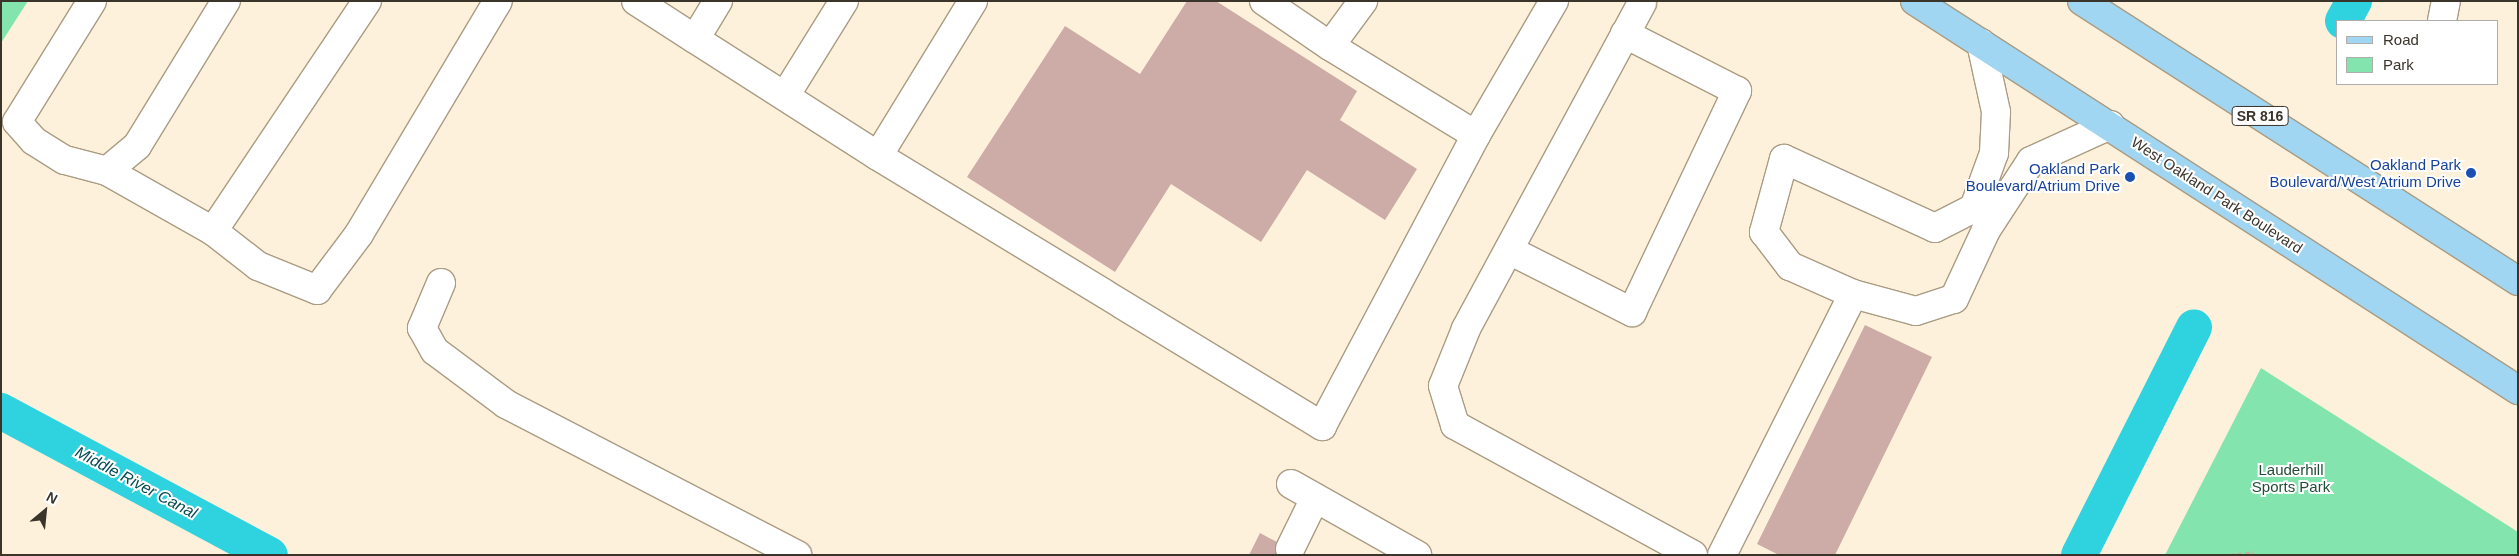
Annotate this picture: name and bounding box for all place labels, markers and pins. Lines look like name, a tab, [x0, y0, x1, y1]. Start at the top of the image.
place label: Oakland Park Boulevard/West Atrium Drive	[2269, 155, 2461, 190]
place label: Oakland Park Boulevard/Atrium Drive	[1966, 159, 2120, 194]
marker: Oakland Park Boulevard/West Atrium Drive	[2465, 167, 2477, 179]
marker: Oakland Park Boulevard/Atrium Drive	[2124, 171, 2136, 183]

